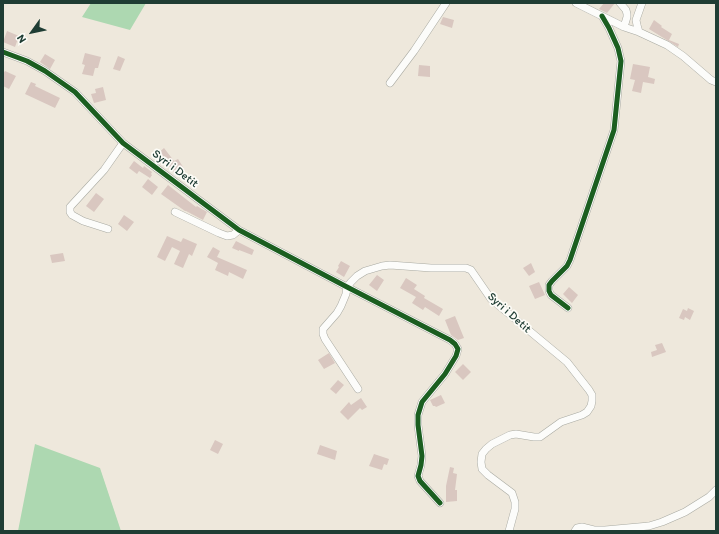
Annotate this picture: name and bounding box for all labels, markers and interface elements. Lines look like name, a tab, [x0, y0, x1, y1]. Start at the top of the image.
north arrow	[12, 12, 52, 52]
text: N	[14, 32, 29, 45]
street label: Syri i Detit	[149, 147, 201, 191]
street label: Syri i Detit	[484, 290, 534, 336]

